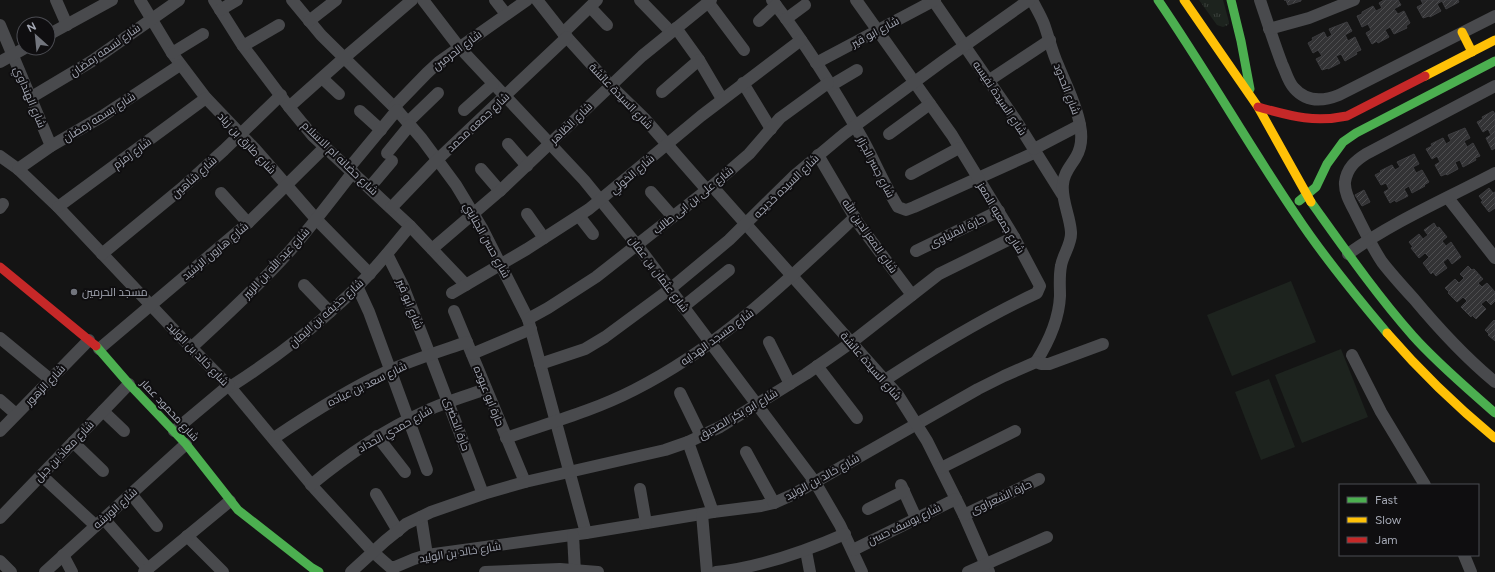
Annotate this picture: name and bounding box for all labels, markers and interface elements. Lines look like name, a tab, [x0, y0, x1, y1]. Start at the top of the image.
street label: شارع ابو قير	[848, 14, 902, 52]
north arrow	[16, 16, 56, 56]
text: N	[25, 20, 38, 35]
street label: شارع نسمه رمضان	[68, 21, 144, 80]
street label: شارع الحرمين	[430, 28, 485, 74]
street label: شارع السيدة نفيسه	[969, 59, 1029, 138]
street label: شارع السيدة عائشة	[585, 61, 655, 133]
street label: شارع الحدود	[1050, 62, 1082, 117]
street label: شارع الهنداوي	[9, 65, 48, 131]
street label: شارع بسمه رمضان	[61, 90, 138, 146]
street label: شارع جمعه محمد	[444, 90, 513, 155]
street label: شارع الظاهر	[547, 100, 596, 148]
street label: شارع طارق بن زياد	[214, 110, 278, 177]
street label: شارع حضانه ام الاسلام	[298, 119, 380, 199]
street label: شارع جسر الجزار	[853, 134, 897, 200]
street label: شارع زمزم	[111, 135, 155, 172]
street label: شارع الخولي	[607, 152, 659, 198]
street label: شارع السيده خديجه	[751, 152, 822, 222]
street label: شارع شاهين	[169, 154, 220, 202]
street label: شارع على بن ابى طالب	[650, 164, 737, 238]
street label: شارع جمعيه المعز	[973, 180, 1027, 257]
street label: شارع المعز لدين الله	[838, 196, 902, 276]
street label: شارع حسن الجنايني	[459, 200, 513, 281]
street label: حارة المنياوى	[927, 212, 987, 251]
street label: شارع هارون الرشيد	[180, 220, 252, 284]
street label: شارع عبد الله بن الزبير	[238, 224, 313, 303]
street label: شارع عثمان بن عفان	[625, 234, 691, 316]
street label: شارع حذيفه بن اليمان	[286, 277, 367, 351]
street label: شارع ابو قير	[392, 277, 425, 331]
place label: مسجد الحرمين	[82, 286, 148, 299]
marker: مسجد الحرمين	[69, 287, 79, 297]
street label: شارع مسجد الهدايه	[678, 307, 757, 369]
street label: شارع خالد بن الوليد	[163, 320, 231, 389]
street label: شارع السيدة عائشة	[837, 330, 904, 404]
street label: شارع سعد بن عباده	[325, 360, 410, 410]
street label: شارع الزهور	[22, 362, 69, 410]
street label: حارة ابو عبوده	[470, 364, 507, 428]
street label: شارع محمود عمار	[136, 376, 202, 445]
street label: شارع ابو بكر الصديق	[696, 386, 781, 443]
street label: حارة الحضرى	[441, 396, 472, 453]
street label: شارع حمدي الحداد	[356, 404, 436, 457]
street label: شارع معاذ بن جبل	[32, 418, 97, 485]
street label: شارع خالد بن الوليد	[783, 452, 862, 504]
street label: حارة الشعراوى	[969, 478, 1034, 517]
legend	[1339, 484, 1479, 556]
street label: شارع الورشه	[91, 485, 141, 532]
text: Fast	[1375, 493, 1398, 507]
street label: شارع يوسف حسن	[866, 501, 943, 549]
text: Slow	[1375, 513, 1402, 527]
text: Jam	[1375, 533, 1398, 547]
street label: شارع خالد بن الوليد	[418, 540, 502, 566]

